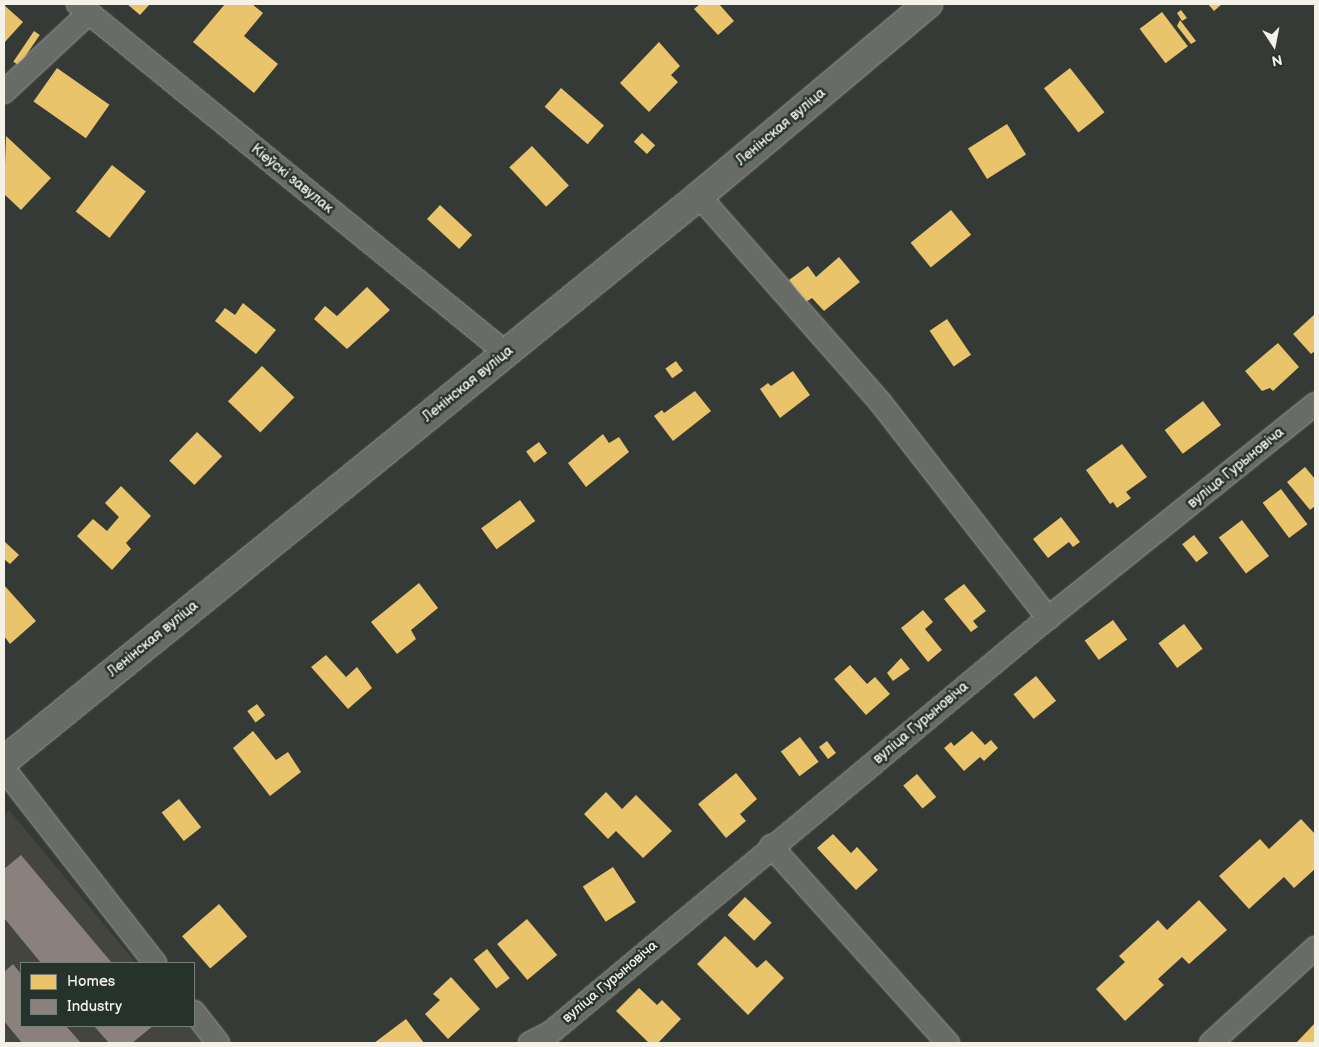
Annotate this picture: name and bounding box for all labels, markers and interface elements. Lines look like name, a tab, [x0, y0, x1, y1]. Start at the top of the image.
north arrow	[1249, 20, 1299, 70]
text: N	[1270, 51, 1284, 70]
street label: Ленінская вуліца	[733, 85, 829, 169]
street label: Кіеўскі завулак	[248, 141, 336, 217]
street label: Ленінская вуліца	[419, 342, 517, 426]
street label: вуліца Гурыновіча	[1184, 424, 1288, 512]
street label: Ленінская вуліца	[104, 597, 202, 681]
street label: вуліца Гурыновіча	[870, 678, 972, 768]
street label: вуліца Гурыновіча	[559, 937, 661, 1027]
legend	[20, 962, 195, 1027]
text: Homes	[67, 972, 115, 991]
text: Industry	[67, 997, 122, 1016]

